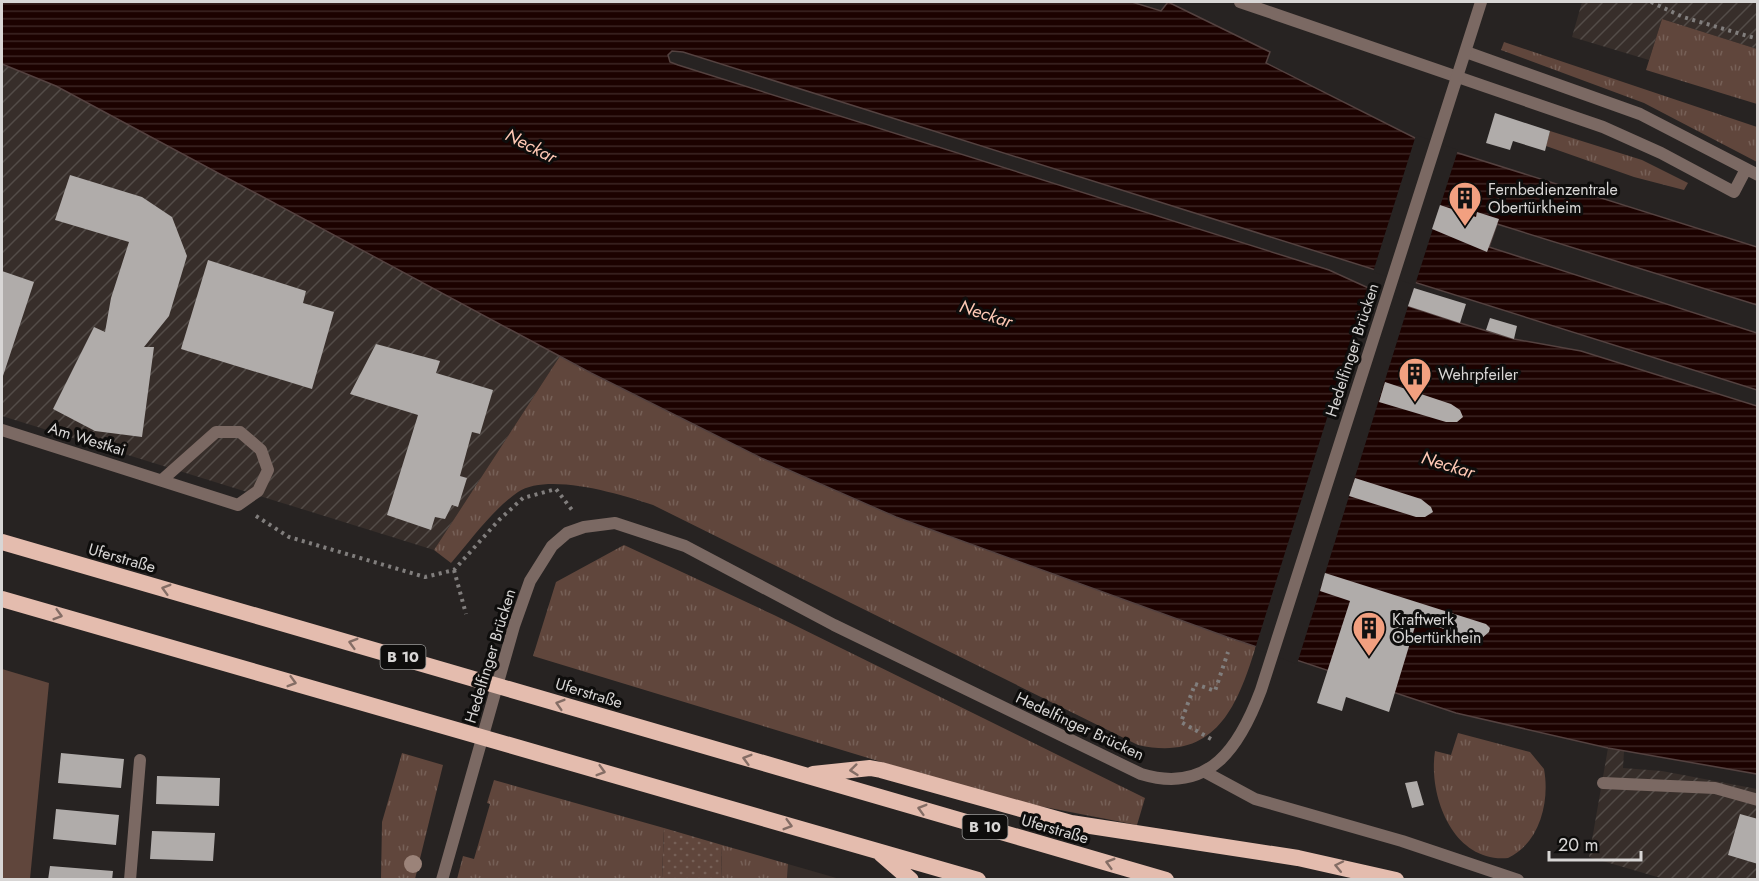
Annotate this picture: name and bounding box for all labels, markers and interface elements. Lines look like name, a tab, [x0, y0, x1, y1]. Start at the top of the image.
water label: Neckar	[501, 122, 562, 170]
place label: Fernbedienzentrale Obertürkheim	[1488, 178, 1618, 219]
building icon: Fernbedienzentrale Obertürkheim	[1447, 180, 1483, 227]
street label: Hedelfinger Brücken	[1320, 280, 1384, 420]
water label: Neckar	[956, 293, 1017, 335]
building icon: Wehrpfeiler	[1397, 356, 1433, 403]
place label: Wehrpfeiler	[1438, 363, 1519, 386]
street label: Am Westkai	[45, 416, 129, 462]
water label: Neckar	[1418, 445, 1479, 486]
street label: Uferstraße	[86, 537, 158, 579]
one-way arrow	[161, 584, 172, 596]
street label: Hedelfinger Brücken	[459, 586, 521, 726]
one-way arrow	[52, 608, 63, 620]
place label: Kraftwerk Obertürkhein	[1392, 608, 1481, 649]
building icon: Kraftwerk Obertürkhein	[1351, 610, 1387, 657]
one-way arrow	[348, 638, 359, 650]
road number: B 10	[380, 645, 426, 669]
street label: Uferstraße	[553, 672, 625, 714]
one-way arrow	[287, 675, 297, 688]
street label: Hedelfinger Brücken	[1012, 686, 1148, 766]
one-way arrow	[555, 699, 566, 711]
one-way arrow	[742, 754, 753, 766]
one-way arrow	[850, 763, 859, 776]
one-way arrow	[595, 764, 605, 776]
one-way arrow	[917, 804, 928, 816]
street label: Uferstraße	[1019, 808, 1091, 850]
road number: B 10	[962, 815, 1008, 839]
one-way arrow	[782, 818, 793, 830]
scale bar	[1549, 824, 1640, 862]
text: 20 m	[1558, 832, 1598, 858]
one-way arrow	[1105, 858, 1116, 870]
one-way arrow	[1334, 861, 1344, 874]

